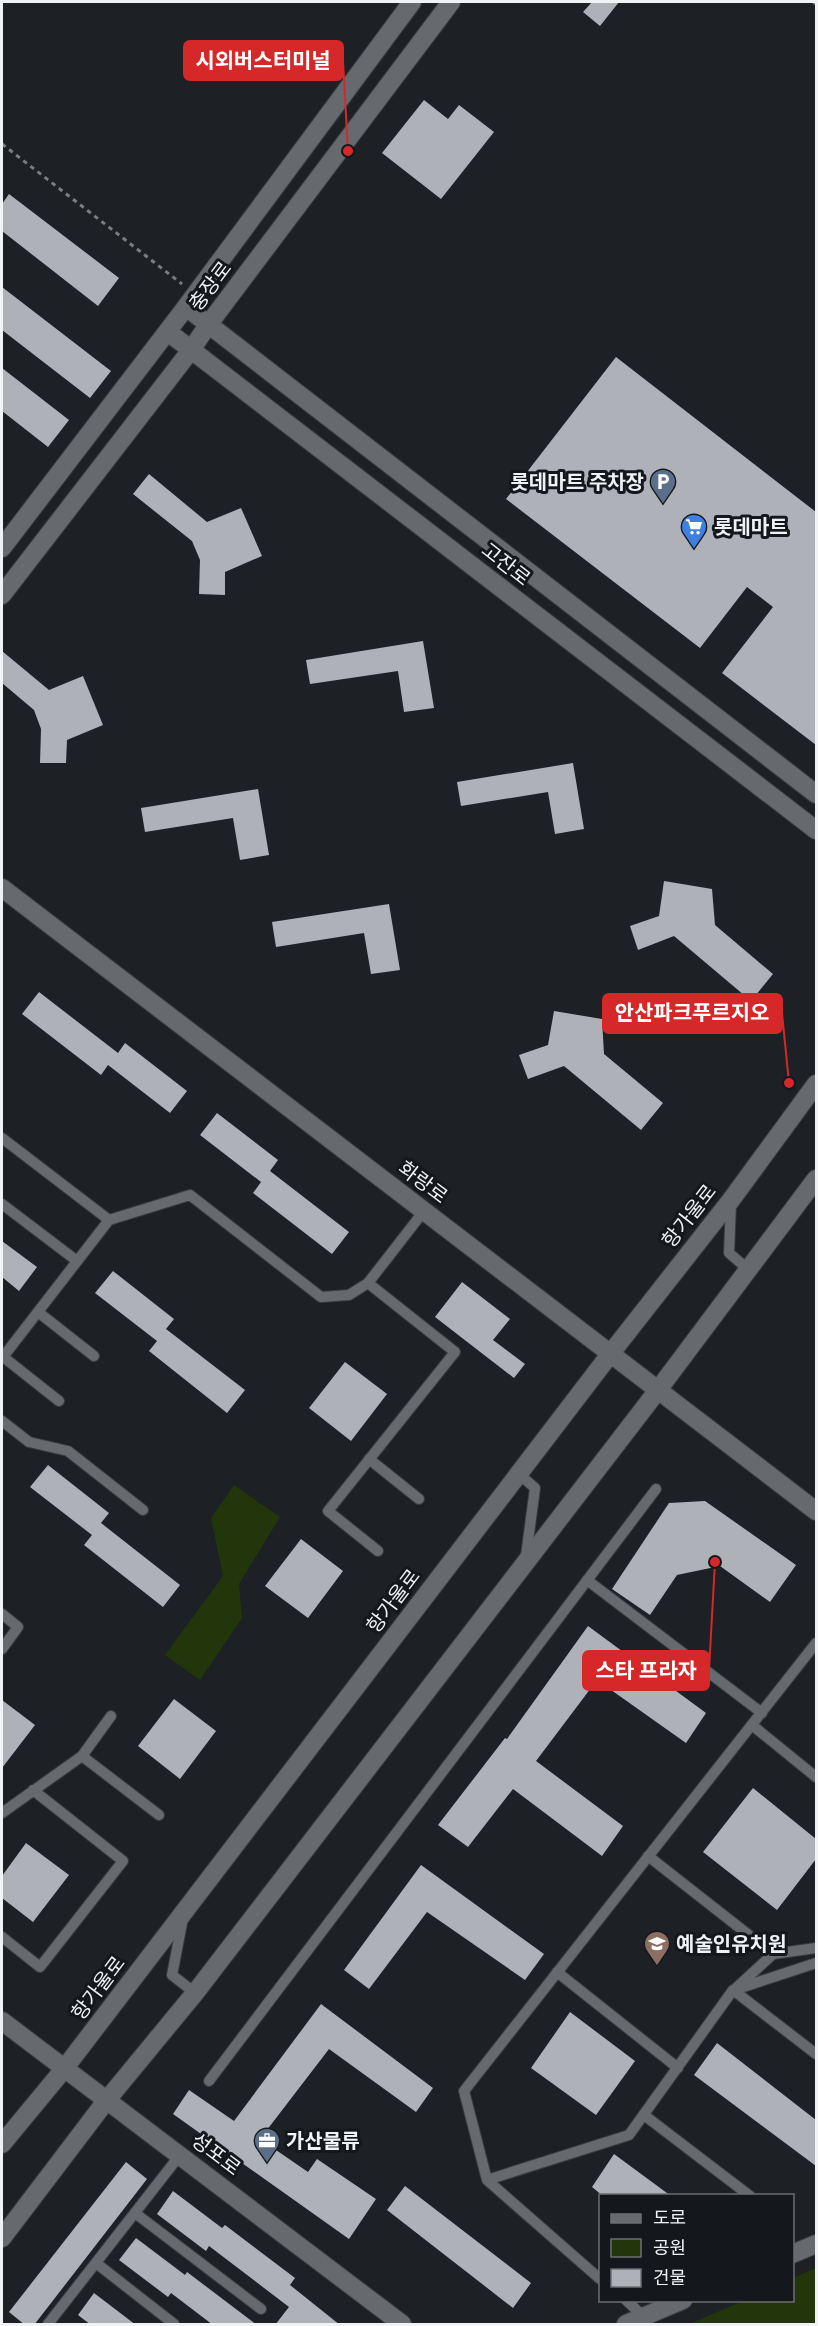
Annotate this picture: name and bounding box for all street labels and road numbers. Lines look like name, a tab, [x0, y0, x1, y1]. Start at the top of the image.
street label: 충장로	[184, 257, 236, 315]
street label: 고잔로	[477, 538, 535, 590]
street label: 화랑로	[394, 1156, 452, 1208]
street label: 항가울로	[657, 1180, 721, 1252]
street label: 항가울로	[361, 1564, 425, 1638]
street label: 항가울로	[66, 1951, 130, 2025]
street label: 성포로	[187, 2128, 245, 2180]

